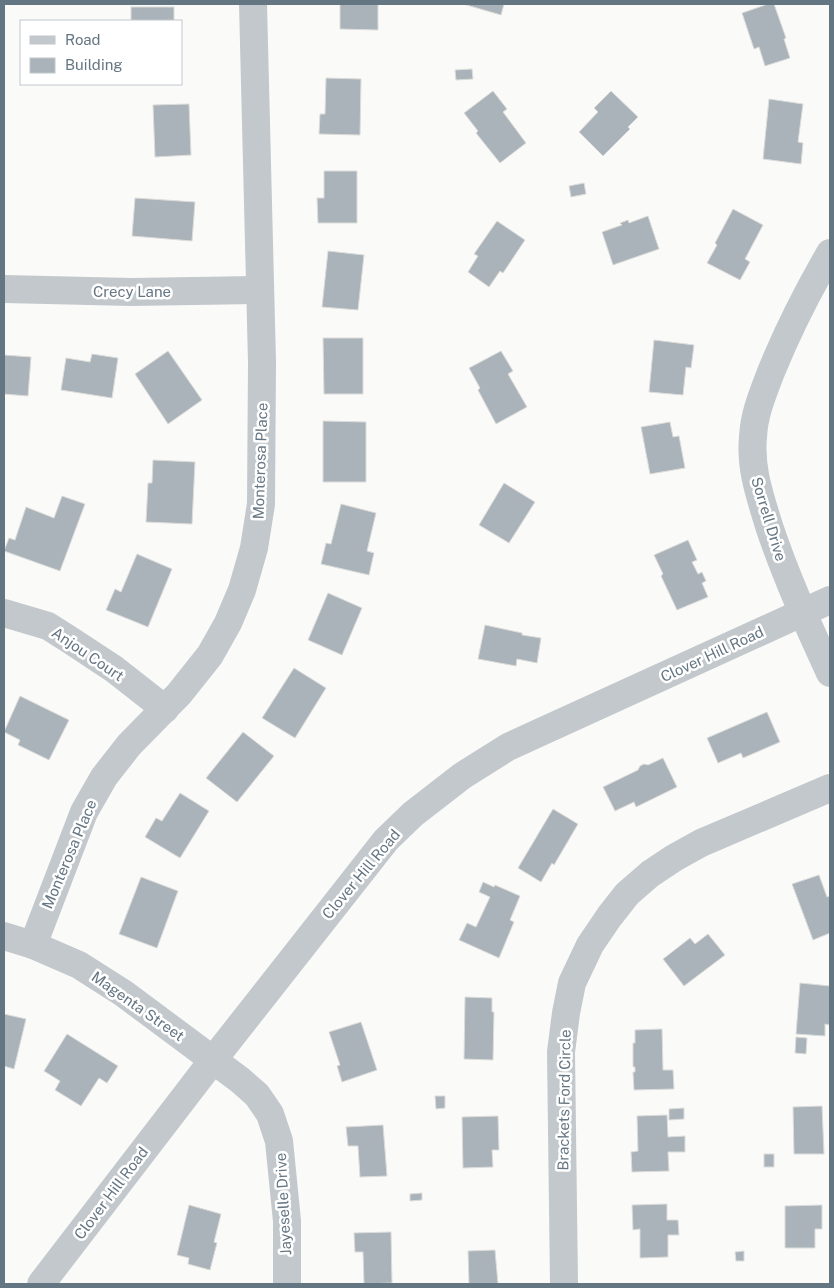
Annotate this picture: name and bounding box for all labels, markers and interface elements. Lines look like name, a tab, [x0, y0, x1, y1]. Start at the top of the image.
legend	[20, 20, 182, 85]
text: Road	[65, 31, 101, 48]
text: Building	[65, 56, 123, 73]
street label: Crecy Lane	[93, 283, 171, 300]
street label: Monterosa Place	[249, 402, 271, 520]
street label: Sorrell Drive	[748, 475, 790, 563]
street label: Clover Hill Road	[658, 623, 766, 685]
street label: Anjou Court	[49, 624, 127, 684]
street label: Monterosa Place	[38, 797, 100, 911]
street label: Clover Hill Road	[319, 826, 403, 922]
street label: Magenta Street	[88, 968, 188, 1044]
street label: Brackets Ford Circle	[554, 1029, 574, 1171]
street label: Clover Hill Road	[71, 1143, 151, 1243]
street label: Jayeselle Drive	[272, 1152, 294, 1256]

